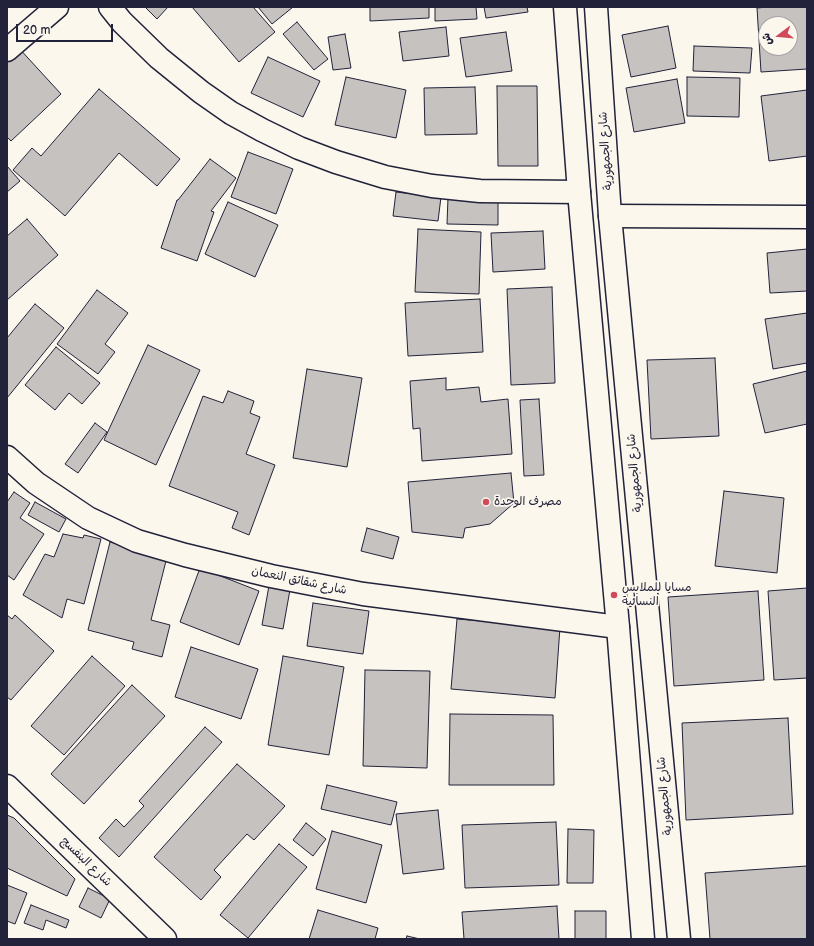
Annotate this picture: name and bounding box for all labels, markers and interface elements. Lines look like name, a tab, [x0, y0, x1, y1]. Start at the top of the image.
scale bar	[18, 16, 115, 42]
north arrow	[758, 16, 798, 56]
text: 20 m	[23, 23, 50, 38]
text: ش	[759, 32, 775, 47]
street label: شارع الجمهورية	[596, 111, 616, 191]
street label: شارع الجمهورية	[624, 433, 646, 513]
place label: مصرف الوحدة	[494, 495, 562, 509]
marker: مصرف الوحدة	[481, 497, 491, 507]
street label: شارع شقائق النعمان	[250, 564, 348, 598]
place label: مسايا للملابس النسائية	[622, 581, 691, 609]
marker: مسايا للملابس النسائية	[609, 590, 619, 600]
street label: شارع الجمهورية	[654, 756, 676, 836]
street label: شارع البنفسج	[58, 834, 114, 890]

